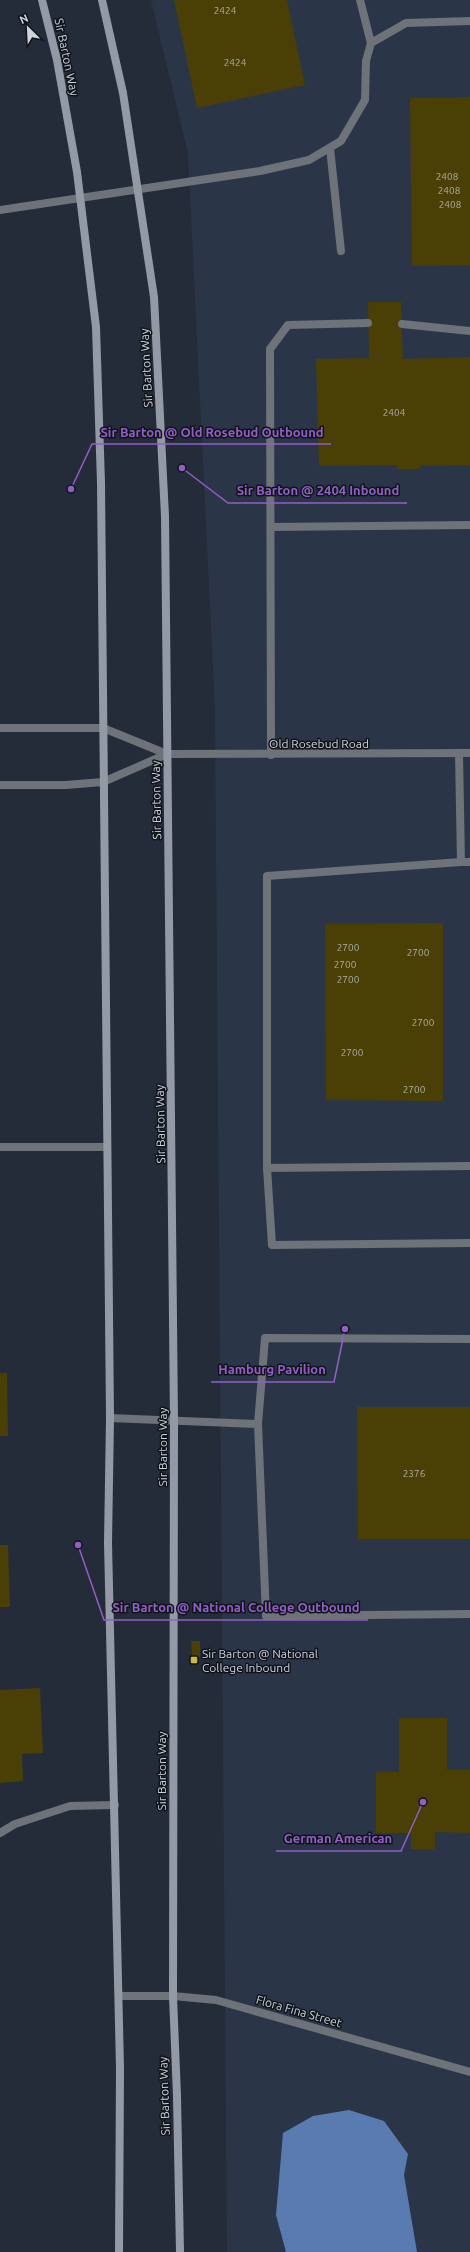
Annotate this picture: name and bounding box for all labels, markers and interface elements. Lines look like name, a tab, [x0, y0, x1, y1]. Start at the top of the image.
house number: 2424	[214, 5, 237, 16]
north arrow	[8, 8, 48, 48]
text: N	[18, 12, 30, 26]
street label: Sir Barton Way	[52, 17, 82, 97]
house number: 2424	[224, 57, 247, 68]
house number: 2408	[436, 171, 459, 182]
house number: 2408	[438, 185, 461, 196]
house number: 2408	[439, 199, 462, 210]
street label: Sir Barton Way	[137, 328, 155, 408]
house number: 2404	[383, 407, 406, 418]
callout: Sir Barton @ Old Rosebud Outbound	[92, 419, 331, 444]
text: Sir Barton @ Old Rosebud Outbound	[100, 425, 324, 439]
callout: Sir Barton @ 2404 Inbound	[228, 478, 407, 503]
text: Sir Barton @ 2404 Inbound	[237, 483, 399, 497]
street label: Old Rosebud Road	[269, 737, 369, 750]
street label: Sir Barton Way	[149, 760, 163, 840]
house number: 2700	[337, 942, 360, 953]
house number: 2700	[407, 947, 430, 958]
house number: 2700	[334, 959, 357, 970]
house number: 2700	[337, 974, 360, 985]
house number: 2700	[412, 1017, 435, 1028]
house number: 2700	[341, 1047, 364, 1058]
street label: Sir Barton Way	[153, 1084, 167, 1164]
house number: 2700	[403, 1084, 426, 1095]
callout: Hamburg Pavilion	[211, 1357, 334, 1382]
text: Hamburg Pavilion	[218, 1362, 326, 1376]
street label: Sir Barton Way	[156, 1407, 169, 1486]
house number: 2376	[403, 1468, 426, 1479]
callout: Sir Barton @ National College Outbound	[104, 1595, 368, 1620]
text: Sir Barton @ National College Outbound	[112, 1600, 360, 1614]
place label: Sir Barton @ National College Inbound	[202, 1647, 318, 1674]
marker: Sir Barton @ National College Inbound	[189, 1655, 199, 1665]
street label: Sir Barton Way	[155, 1731, 168, 1810]
callout: German American	[276, 1826, 401, 1851]
text: German American	[284, 1831, 392, 1845]
street label: Flora Fina Street	[255, 1993, 344, 2030]
street label: Sir Barton Way	[156, 2056, 172, 2136]

